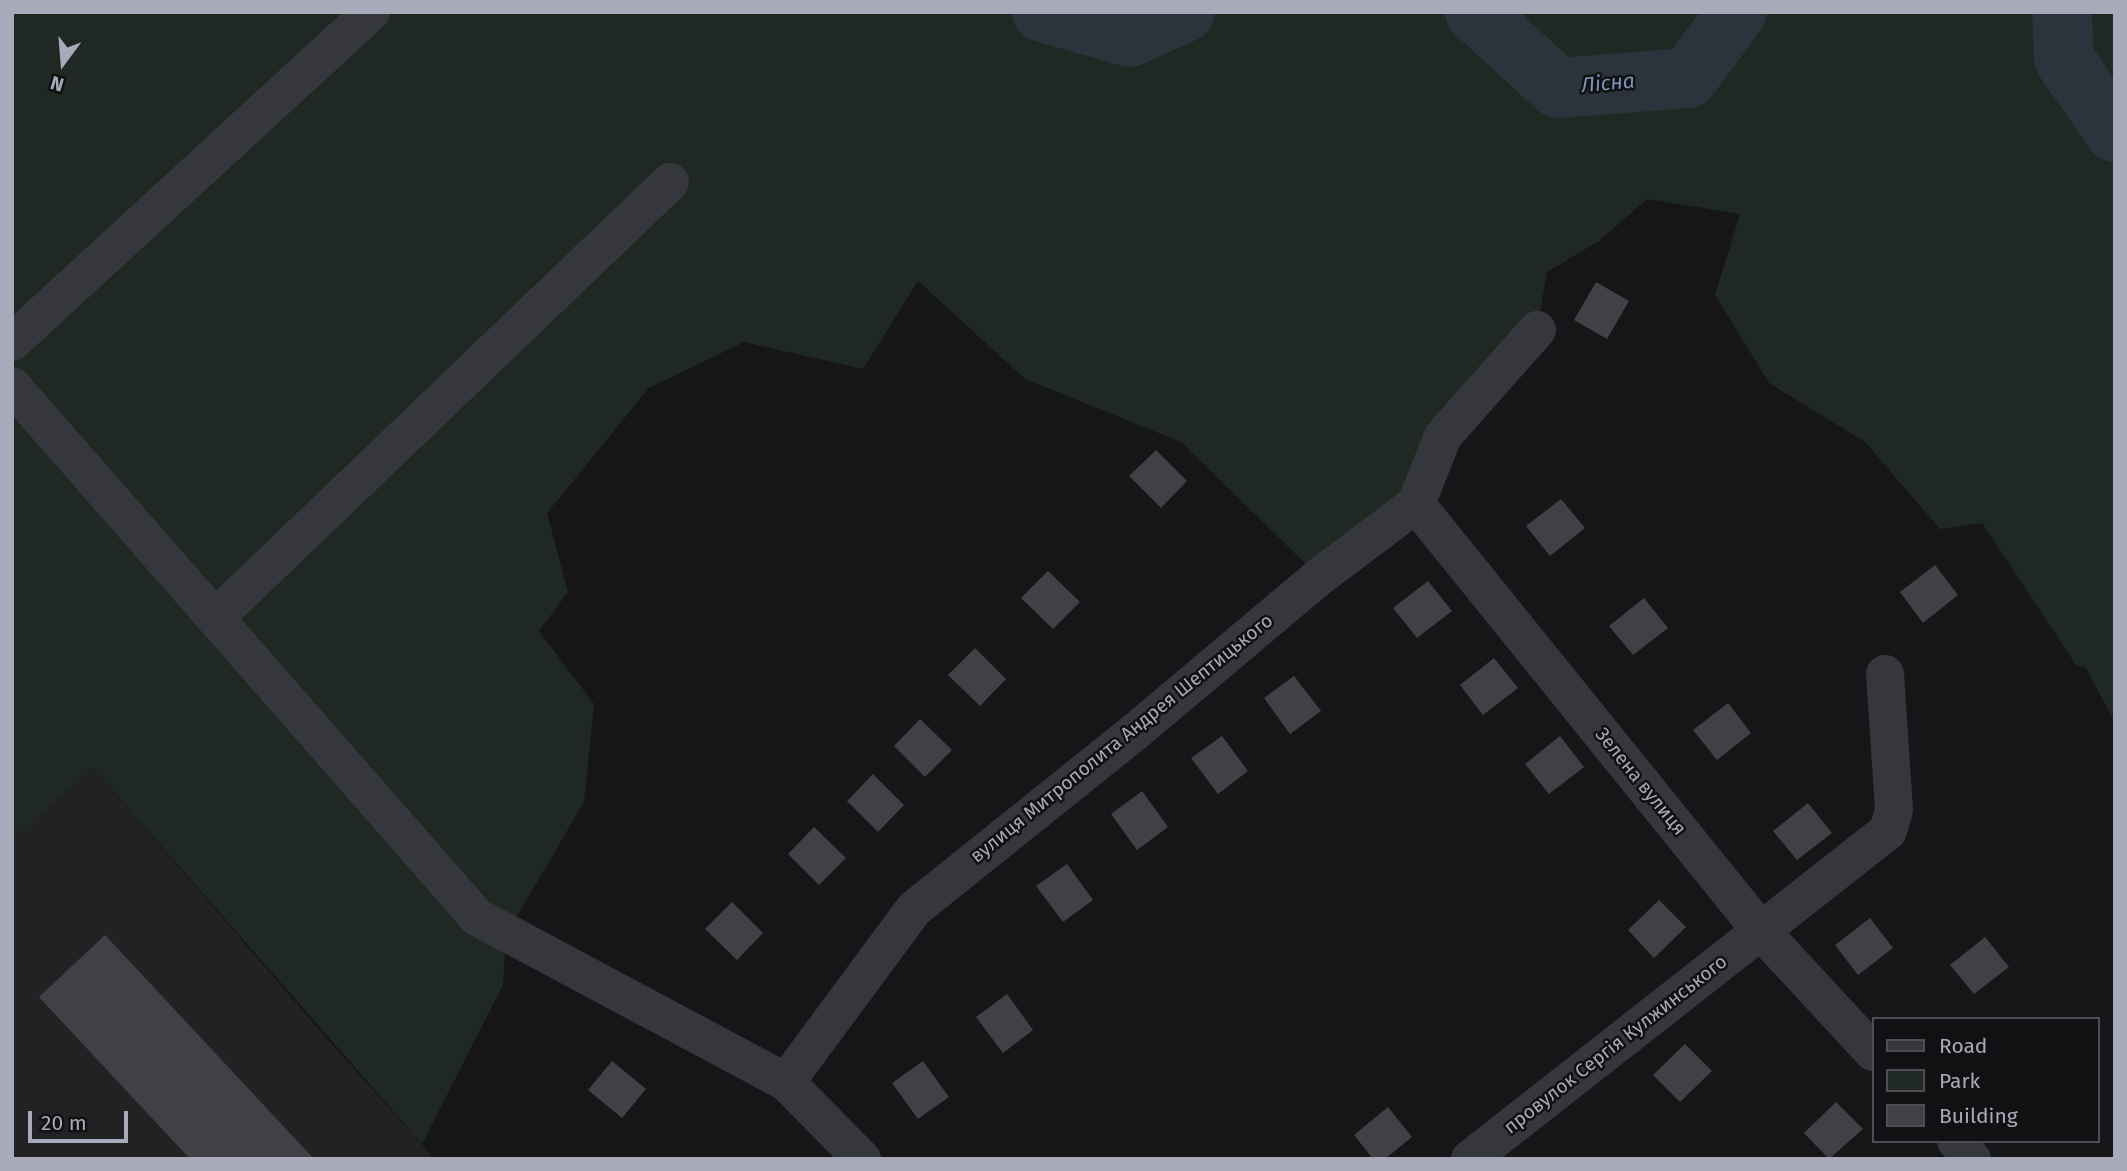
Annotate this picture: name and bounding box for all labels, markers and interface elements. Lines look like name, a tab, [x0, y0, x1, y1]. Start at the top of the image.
north arrow	[28, 28, 98, 98]
water label: Лісна	[1580, 69, 1636, 99]
text: N	[48, 71, 66, 96]
street label: вулиця Митрополита Андрея Шептицького	[966, 610, 1278, 868]
street label: Зелена вулиця	[1590, 724, 1690, 840]
street label: провулок Сергія Кулжинського	[1500, 951, 1732, 1139]
legend	[1871, 1017, 2099, 1143]
text: Road	[1939, 1033, 1987, 1059]
text: Park	[1939, 1068, 1980, 1094]
scale bar	[32, 1098, 131, 1142]
text: Building	[1939, 1103, 2018, 1129]
text: 20 m	[41, 1110, 87, 1136]

